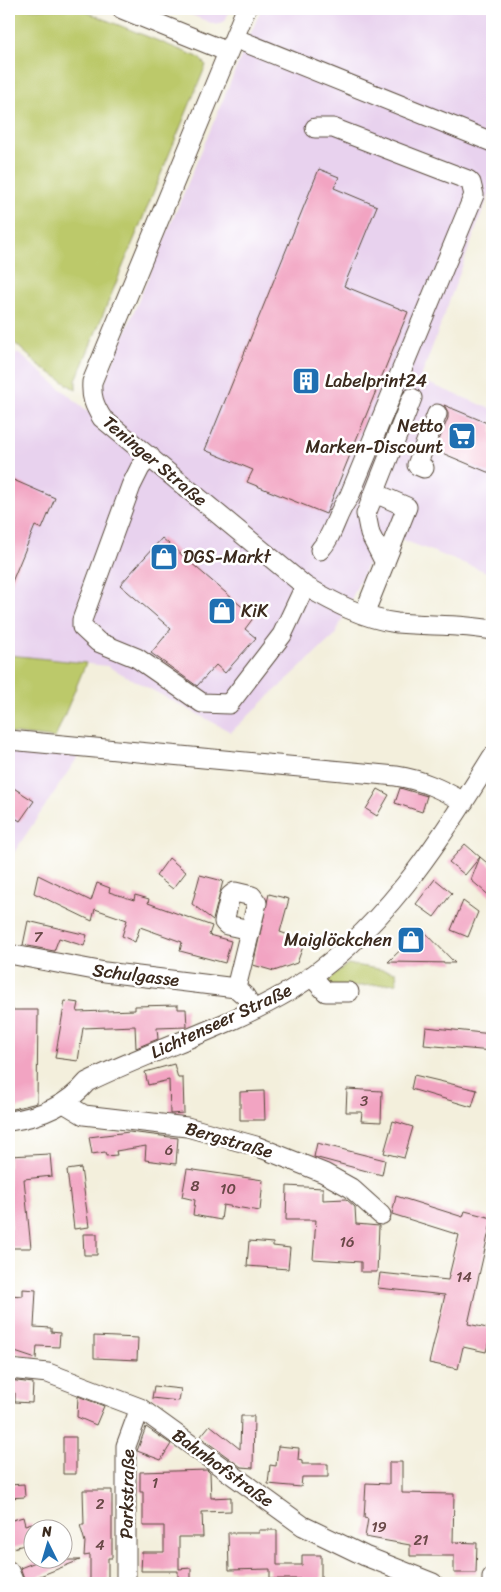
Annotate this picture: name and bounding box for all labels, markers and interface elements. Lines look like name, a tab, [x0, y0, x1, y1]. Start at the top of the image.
place label: Labelprint24	[325, 365, 427, 397]
building icon: Labelprint24	[291, 366, 321, 396]
street label: Teninger Straße	[95, 407, 215, 515]
place label: Netto Marken-Discount	[306, 410, 443, 463]
supermarket icon: Netto Marken-Discount	[447, 421, 477, 451]
place label: DGS-Markt	[183, 541, 272, 573]
shop icon: DGS-Markt	[149, 542, 179, 572]
place label: KiK	[241, 595, 269, 627]
shop icon: KiK	[207, 596, 237, 626]
house number: 7	[34, 924, 44, 950]
place label: Maiglöckchen	[284, 924, 392, 956]
shop icon: Maiglöckchen	[396, 925, 426, 955]
street label: Schulgasse	[91, 954, 181, 996]
street label: Lichtenseer Straße	[145, 974, 297, 1068]
house number: 3	[360, 1088, 368, 1114]
street label: Bergstraße	[181, 1112, 277, 1168]
house number: 6	[165, 1137, 173, 1163]
house number: 8	[190, 1173, 200, 1199]
house number: 10	[220, 1176, 236, 1202]
house number: 16	[340, 1229, 354, 1255]
house number: 14	[456, 1264, 472, 1290]
street label: Bahnhofstraße	[165, 1420, 281, 1516]
street label: Parkstraße	[110, 1449, 144, 1539]
house number: 1	[152, 1470, 158, 1496]
house number: 2	[96, 1491, 105, 1517]
house number: 19	[371, 1514, 387, 1540]
text: N	[40, 1519, 53, 1545]
north arrow	[22, 1520, 72, 1570]
house number: 21	[413, 1527, 429, 1553]
house number: 4	[95, 1532, 105, 1558]

